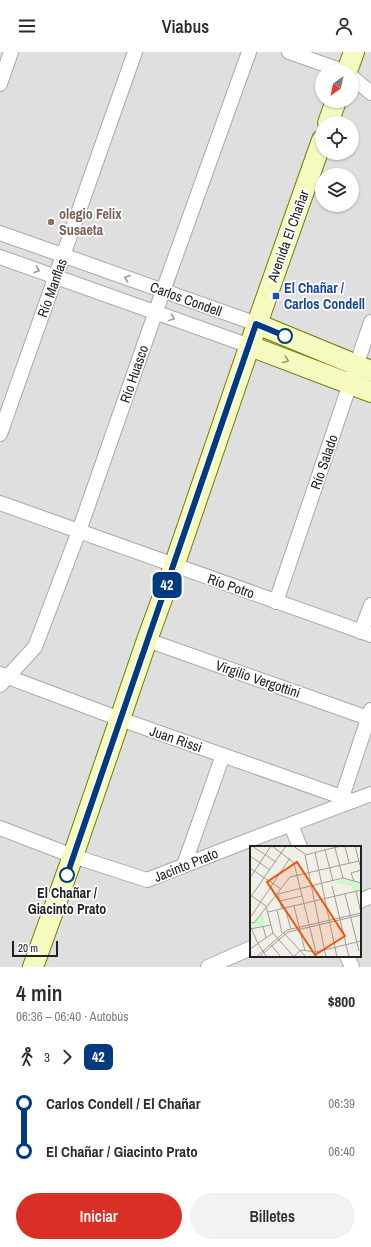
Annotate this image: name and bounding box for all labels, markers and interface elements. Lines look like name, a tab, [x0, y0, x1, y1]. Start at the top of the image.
text: Viabus	[162, 14, 209, 39]
icon: menu	[16, 15, 38, 37]
icon: person	[333, 15, 355, 37]
north arrow	[315, 64, 359, 108]
map controls	[315, 64, 359, 212]
button: locate	[315, 116, 359, 160]
button: layers	[315, 168, 359, 212]
street label: Avenida El Chañar	[263, 188, 313, 285]
place label: olegio Felix Susaeta	[59, 205, 122, 239]
marker: olegio Felix Susaeta	[46, 217, 56, 227]
street label: Río Manflas	[33, 256, 71, 320]
one-way arrow	[33, 265, 40, 273]
one-way arrow	[124, 275, 131, 283]
street label: Carlos Condell	[148, 278, 224, 320]
place label: El Chañar / Carlos Condell	[284, 279, 365, 313]
marker: El Chañar / Carlos Condell	[271, 291, 281, 301]
one-way arrow	[169, 314, 176, 322]
unlabelled marker	[277, 328, 293, 344]
street label: Río Huasco	[116, 343, 152, 405]
one-way arrow	[282, 355, 289, 363]
street label: Río Salado	[306, 432, 342, 492]
street label: Río Potro	[205, 570, 257, 602]
line badge: 42	[149, 572, 185, 598]
text: 42	[161, 576, 173, 594]
street label: Virgilio Vergottini	[213, 656, 303, 702]
street label: Juan Rissi	[147, 722, 205, 756]
street label: Jacinto Prato	[151, 844, 221, 886]
inset map	[250, 846, 361, 957]
marker: El Chañar / Giacinto Prato	[59, 867, 75, 883]
place label: El Chañar / Giacinto Prato	[28, 884, 106, 918]
scale bar	[12, 939, 58, 958]
text: 20 m	[18, 941, 38, 955]
text: 4 min	[16, 978, 62, 1008]
text: $800	[328, 991, 355, 1012]
text: 06:36 – 06:40 · Autobús	[16, 1008, 129, 1025]
icon: walk	[16, 1046, 38, 1068]
icon: forward	[56, 1046, 78, 1068]
text: 42	[92, 1048, 105, 1066]
text: 3	[44, 1049, 50, 1066]
text: Carlos Condell / El Chañar	[46, 1093, 201, 1114]
text: 06:39	[328, 1095, 355, 1112]
text: El Chañar / Giacinto Prato	[46, 1141, 198, 1162]
text: 06:40	[328, 1143, 355, 1160]
button: Iniciar	[16, 1193, 182, 1239]
button: Billetes	[190, 1193, 355, 1239]

